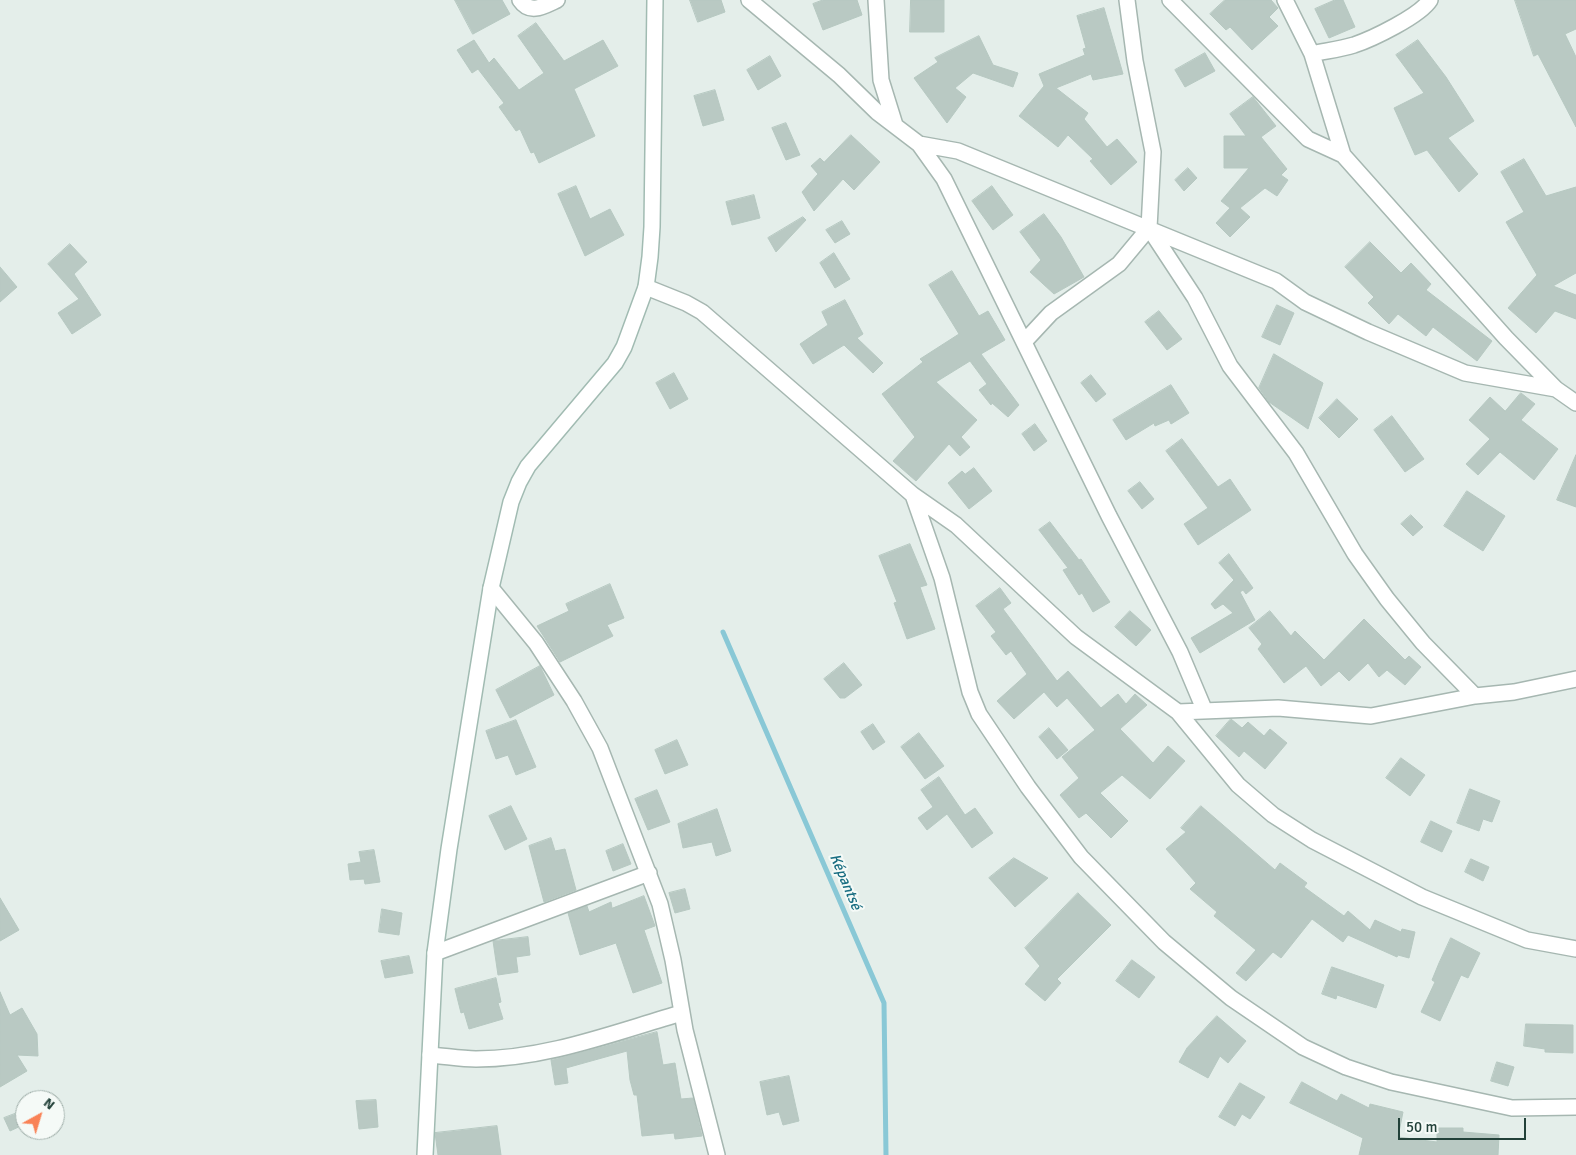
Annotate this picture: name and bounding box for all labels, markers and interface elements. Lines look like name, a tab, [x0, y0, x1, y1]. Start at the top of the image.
water label: Képantsé	[825, 851, 865, 913]
north arrow	[15, 1090, 65, 1140]
text: N	[40, 1094, 58, 1113]
scale bar	[1401, 1108, 1528, 1140]
text: 50 m	[1406, 1118, 1437, 1136]

